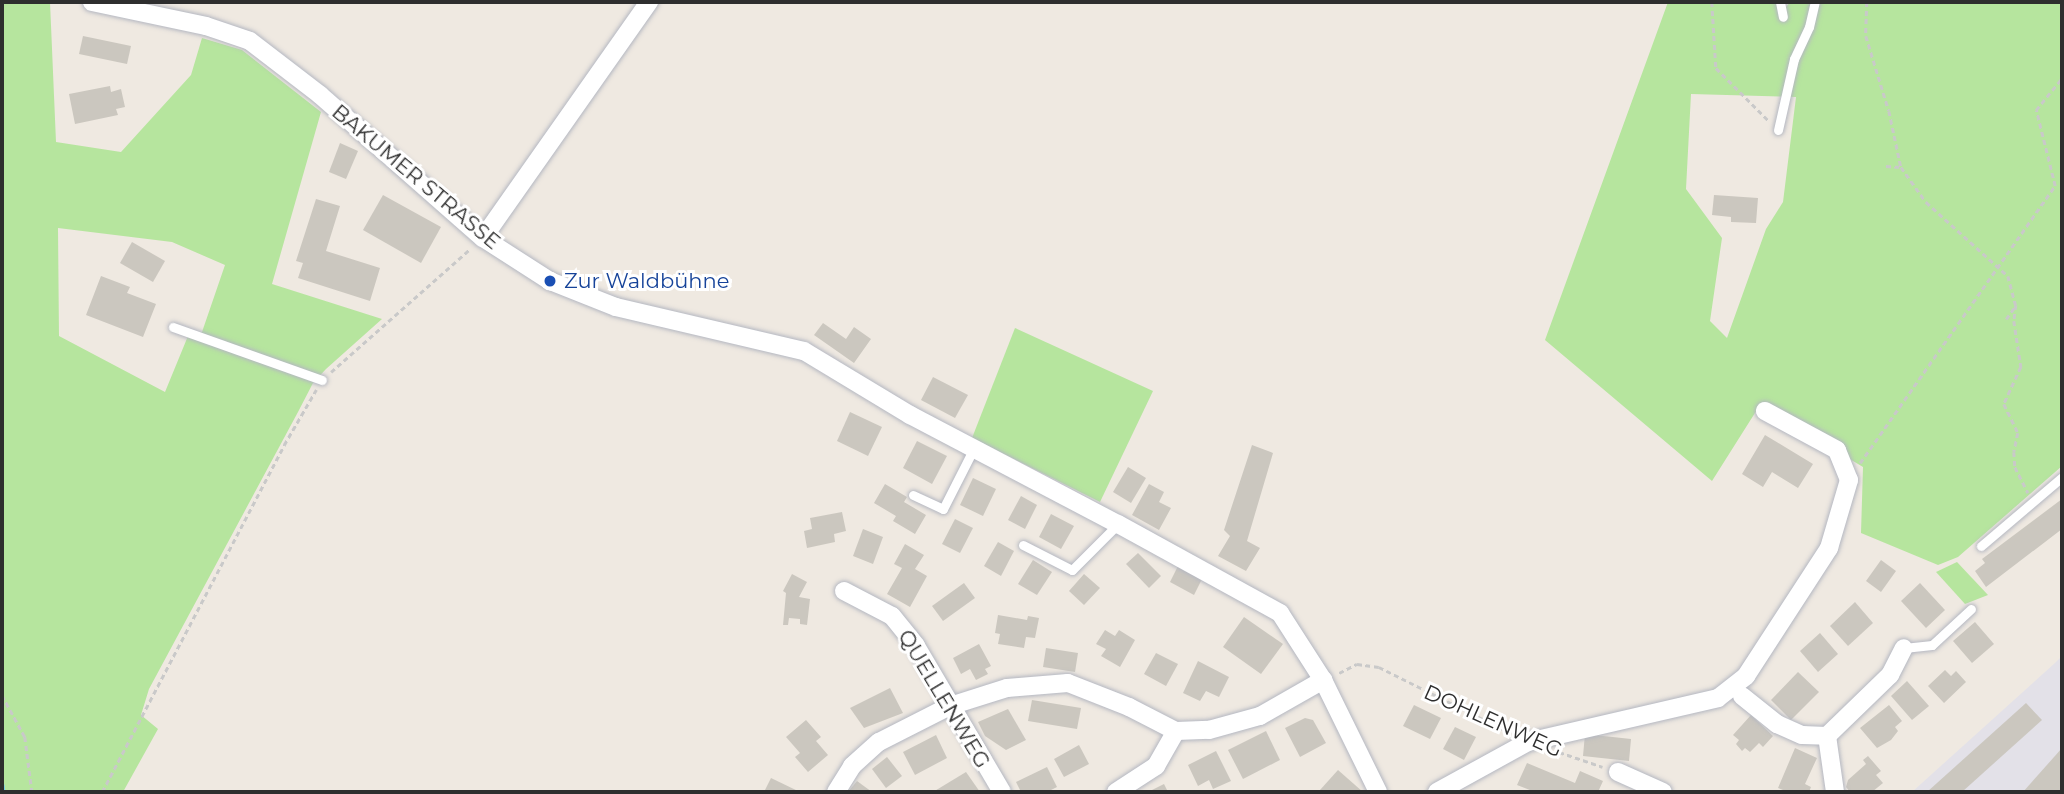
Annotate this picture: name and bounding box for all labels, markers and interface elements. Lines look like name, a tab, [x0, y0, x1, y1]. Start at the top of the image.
street label: BAKUMER STRASSE	[327, 99, 505, 255]
place label: Zur Waldbühne	[564, 268, 729, 294]
marker: Zur Waldbühne	[542, 273, 558, 289]
street label: QUELLENWEG	[893, 625, 995, 773]
street label: DOHLENWEG	[1420, 679, 1566, 763]

